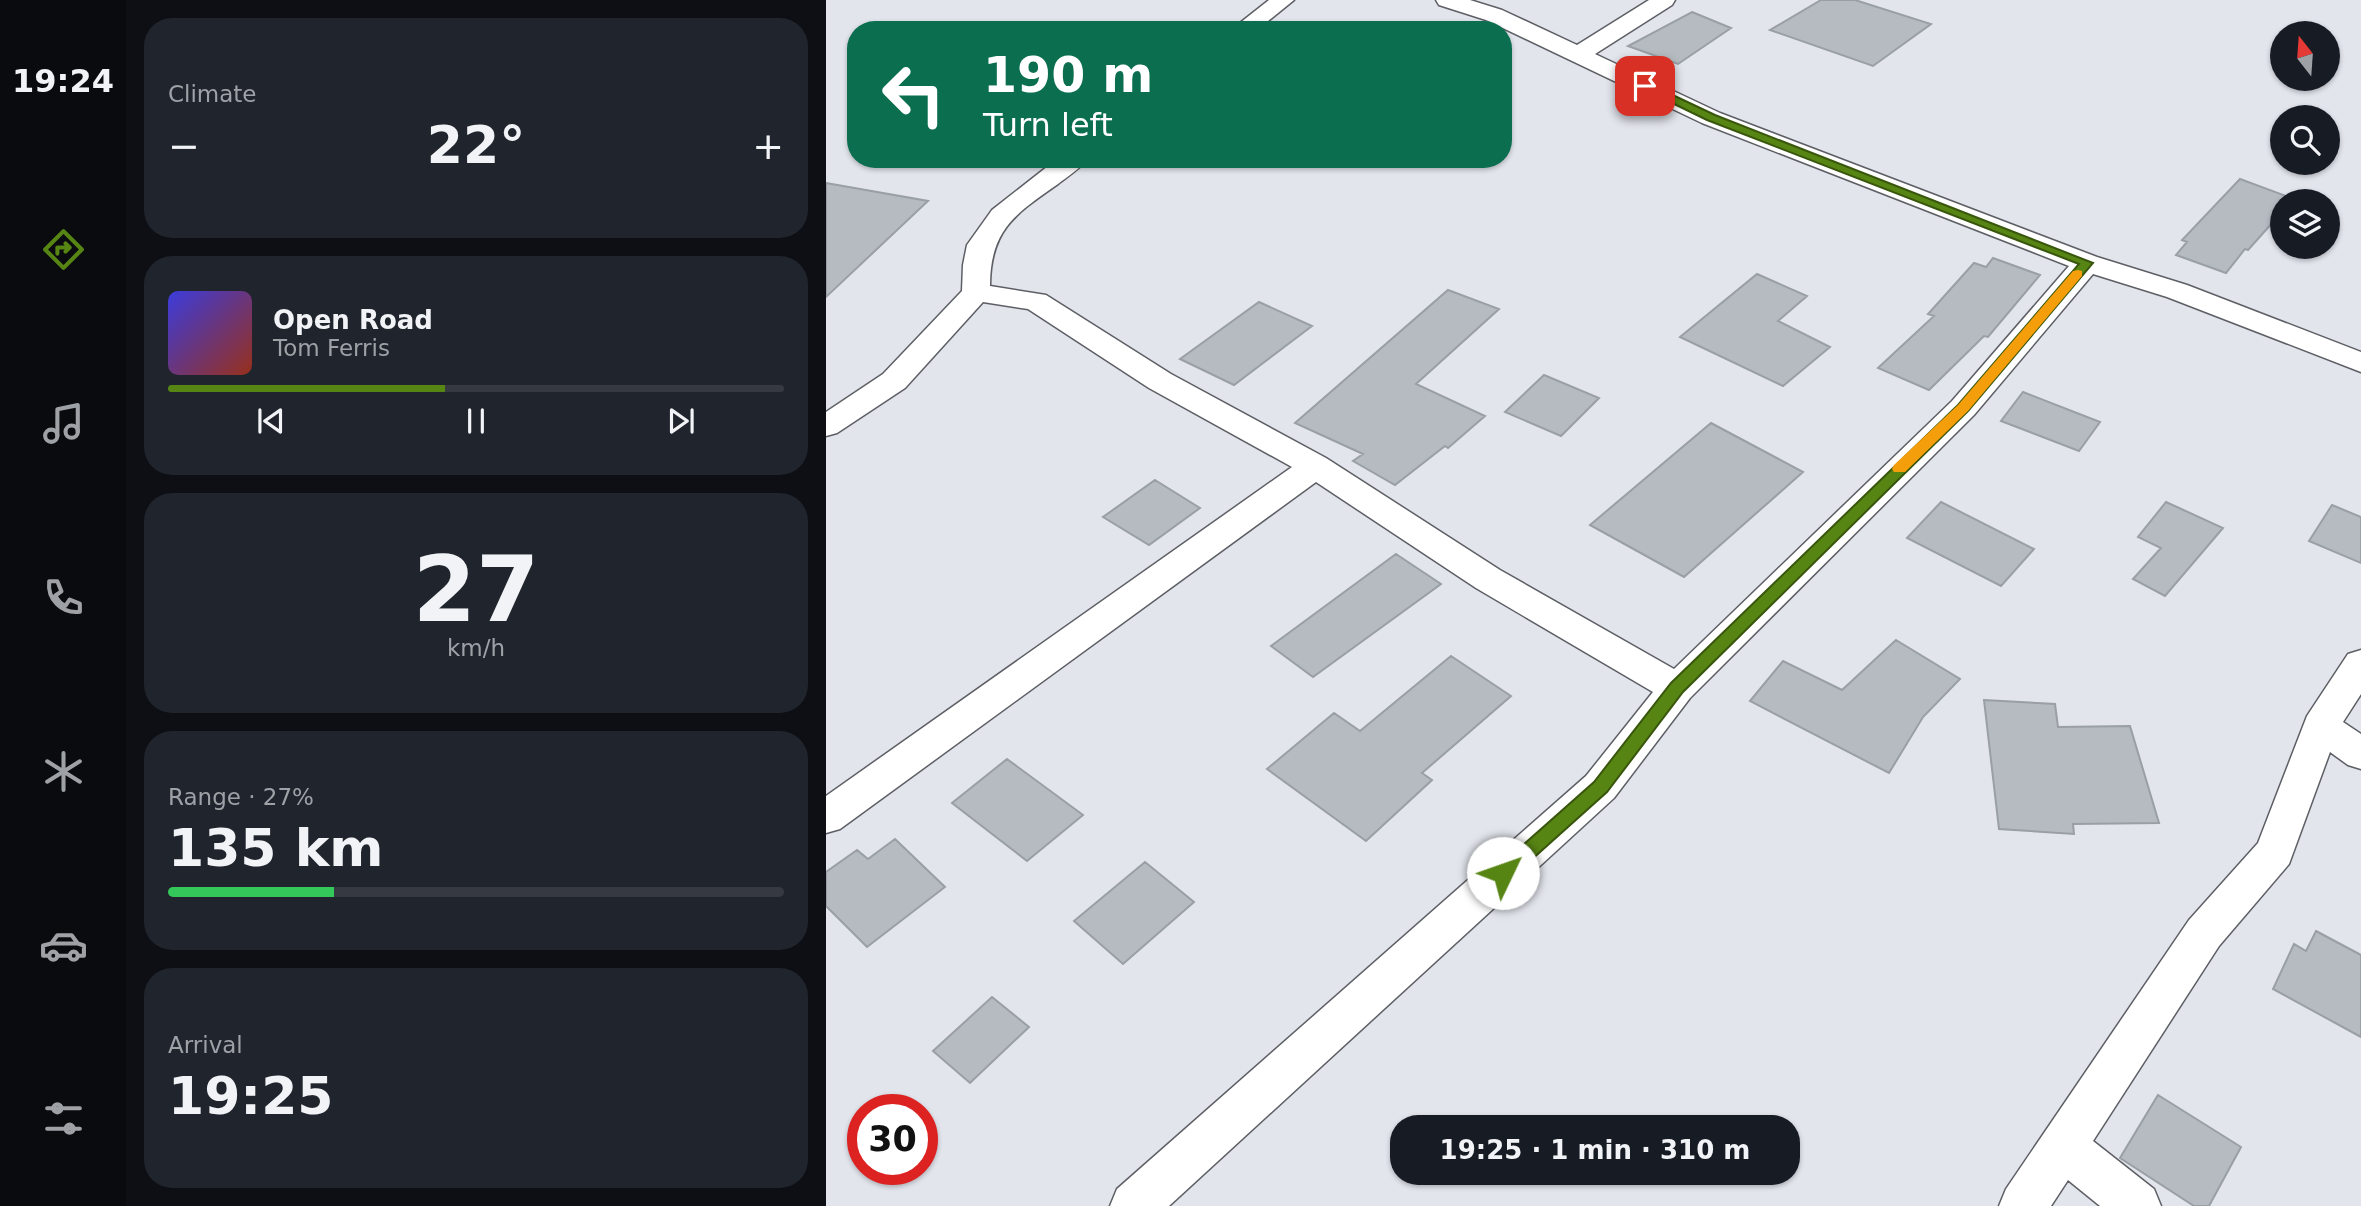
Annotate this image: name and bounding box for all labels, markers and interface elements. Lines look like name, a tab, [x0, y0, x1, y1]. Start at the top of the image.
north arrow	[2270, 21, 2340, 91]
map controls	[2270, 21, 2340, 259]
text: 190 m	[983, 47, 1153, 104]
icon: left	[868, 49, 959, 140]
pin	[1615, 56, 1675, 116]
text: 19:24	[12, 62, 114, 100]
icon: arrive	[1626, 67, 1664, 105]
text: Climate	[168, 81, 257, 107]
button: search	[2270, 105, 2340, 175]
text: Turn left	[983, 106, 1113, 144]
text: 22°	[427, 115, 525, 175]
text: −	[168, 124, 200, 168]
text: +	[752, 124, 784, 168]
button: layers	[2270, 189, 2340, 259]
icon: directions	[39, 225, 88, 274]
text: Open Road	[273, 305, 433, 335]
text: Tom Ferris	[273, 335, 390, 361]
icon: music	[39, 399, 88, 448]
icon: previous	[252, 402, 290, 440]
icon: pause	[457, 402, 495, 440]
icon: next	[662, 402, 700, 440]
text: 27	[413, 537, 539, 642]
icon: phone	[39, 573, 88, 622]
text: km/h	[447, 635, 505, 661]
icon: climate	[39, 747, 88, 796]
text: Range · 27%	[168, 784, 314, 810]
text: 135 km	[168, 818, 383, 878]
position arrow	[1466, 836, 1540, 910]
icon: car	[39, 921, 88, 970]
text: Arrival	[168, 1032, 243, 1058]
text: 19:25	[168, 1066, 334, 1126]
icon: filters	[39, 1094, 88, 1143]
speed limit sign: 30	[847, 1094, 938, 1185]
text: 19:25 · 1 min · 310 m	[1440, 1135, 1750, 1165]

